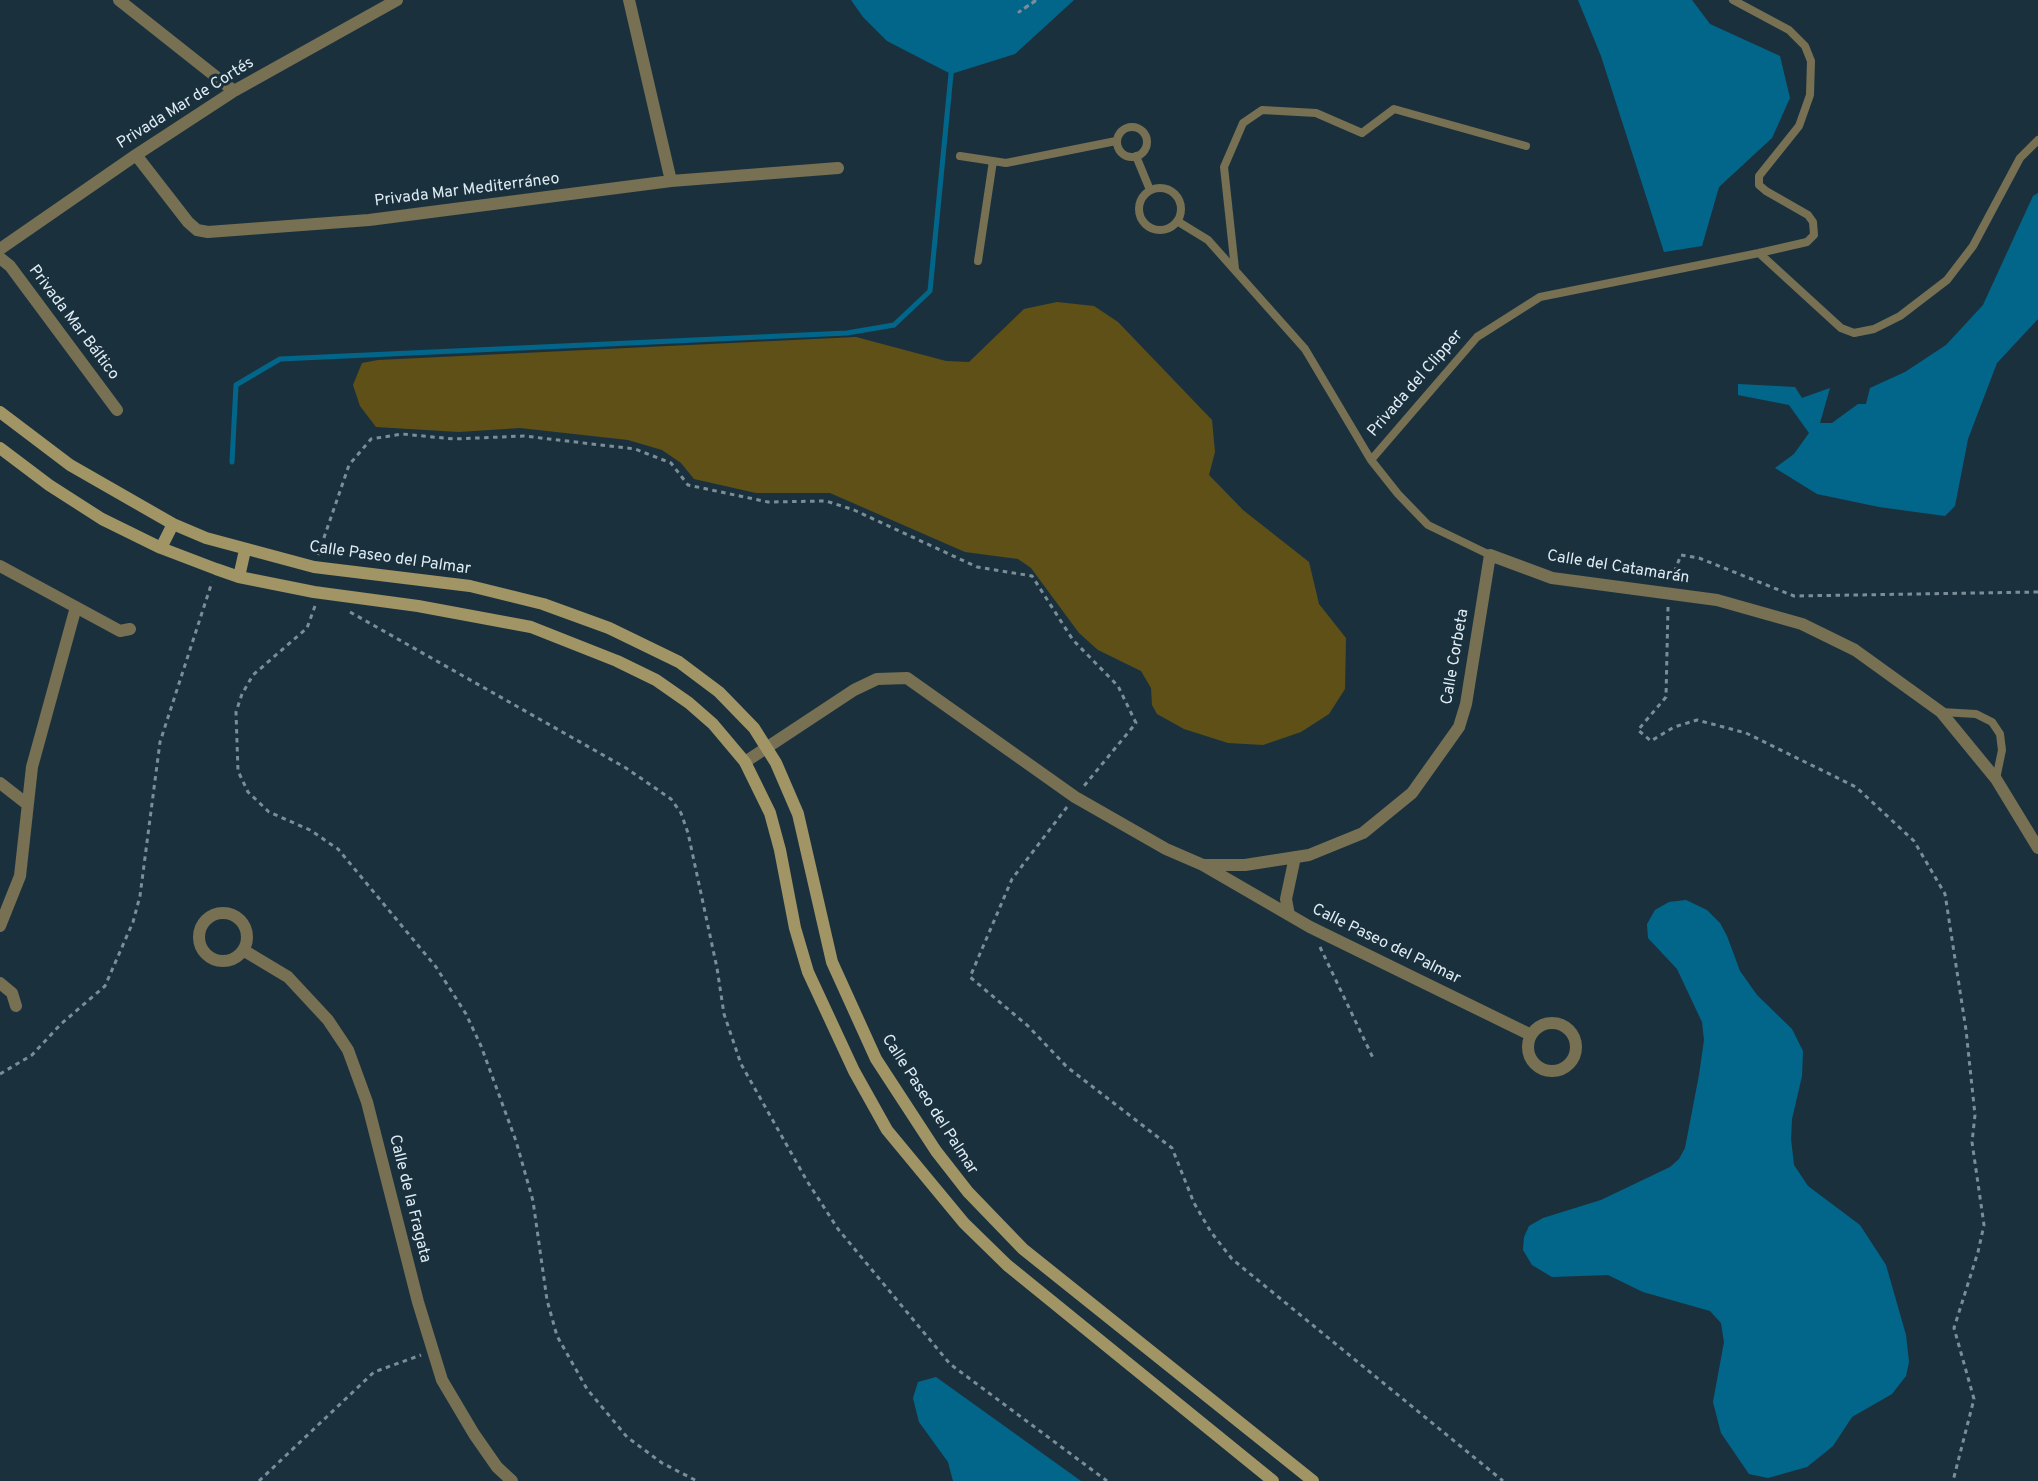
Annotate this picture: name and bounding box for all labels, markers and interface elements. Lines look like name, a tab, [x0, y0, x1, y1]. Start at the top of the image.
street label: Privada Mar de Cortés	[114, 54, 258, 154]
street label: Privada Mar Mediterráneo	[373, 170, 561, 212]
street label: Privada Mar Báltico	[24, 262, 122, 384]
street label: Privada del Clipper	[1364, 327, 1468, 441]
street label: Calle Paseo del Palmar	[308, 538, 472, 580]
street label: Calle del Catamarán	[1545, 547, 1691, 589]
street label: Calle Corbeta	[1438, 608, 1474, 706]
street label: Calle Paseo del Palmar	[1309, 901, 1463, 989]
street label: Calle Paseo del Palmar	[877, 1031, 981, 1179]
street label: Calle de la Fragata	[384, 1133, 434, 1265]

